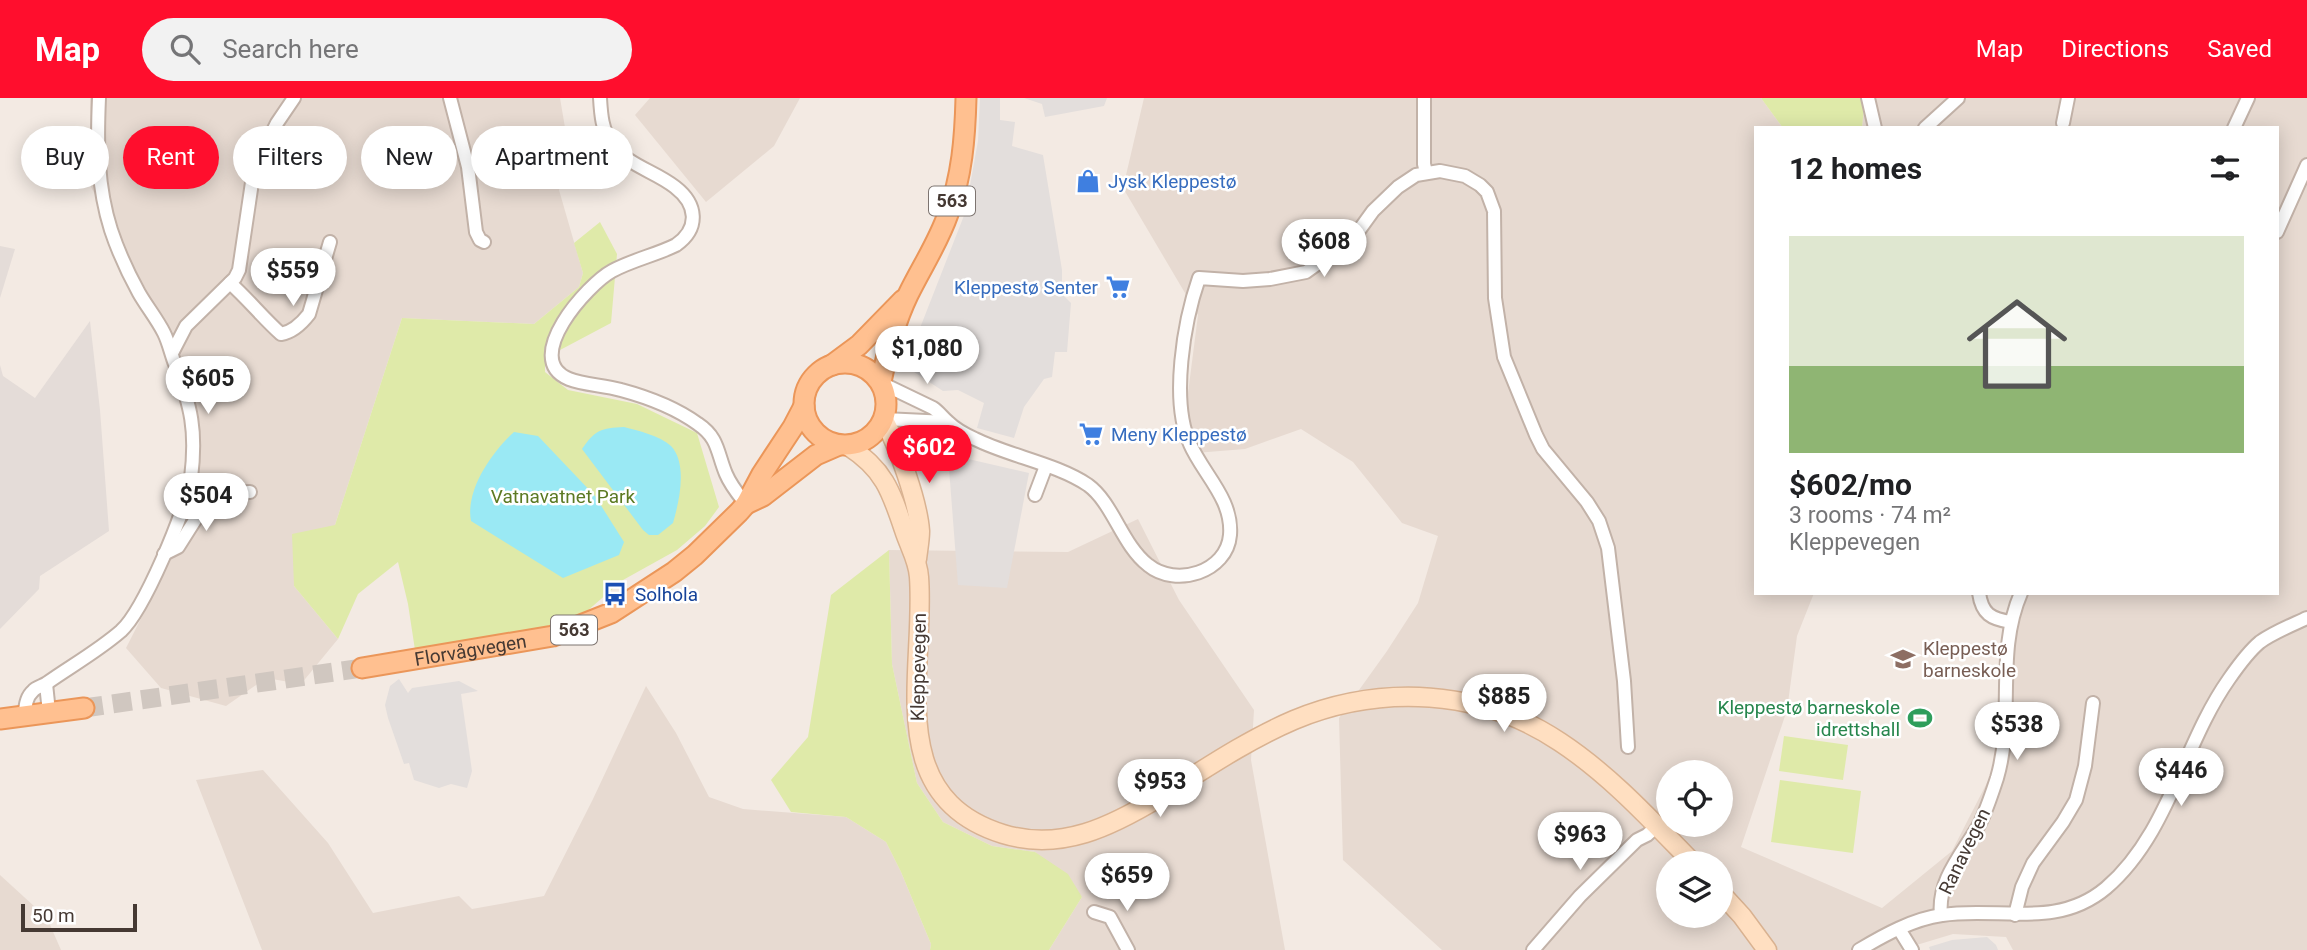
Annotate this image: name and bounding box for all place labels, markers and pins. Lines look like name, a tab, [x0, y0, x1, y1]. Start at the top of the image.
shop icon: Jysk Kleppestø	[1074, 167, 1102, 195]
place label: Jysk Kleppestø	[1108, 170, 1236, 193]
pin: $608	[1283, 220, 1365, 279]
pin: $559	[252, 248, 334, 308]
supermarket icon: Kleppestø Senter	[1104, 273, 1132, 301]
place label: Kleppestø Senter	[954, 276, 1099, 299]
pin: $1,080	[870, 327, 984, 386]
pin: $605	[167, 356, 249, 416]
supermarket icon: Meny Kleppestø	[1077, 420, 1105, 448]
place label: Meny Kleppestø	[1111, 423, 1247, 446]
pin: $602	[888, 426, 970, 485]
pin: $504	[165, 474, 247, 533]
bus stop icon: Solhola	[601, 580, 629, 608]
place label: Solhola	[635, 583, 698, 606]
place label: Kleppestø barneskole	[1923, 637, 2016, 682]
school or university icon: Kleppestø barneskole	[1889, 645, 1917, 673]
pin: $885	[1463, 674, 1545, 734]
place label: Kleppestø barneskole idrettshall	[1717, 696, 1900, 741]
pin: $538	[1976, 702, 2058, 762]
sports icon: Kleppestø barneskole idrettshall	[1906, 704, 1934, 732]
pin: $446	[2140, 748, 2222, 808]
pin: $953	[1119, 760, 1201, 819]
pin: $963	[1539, 812, 1621, 872]
pin: $659	[1086, 854, 1168, 913]

